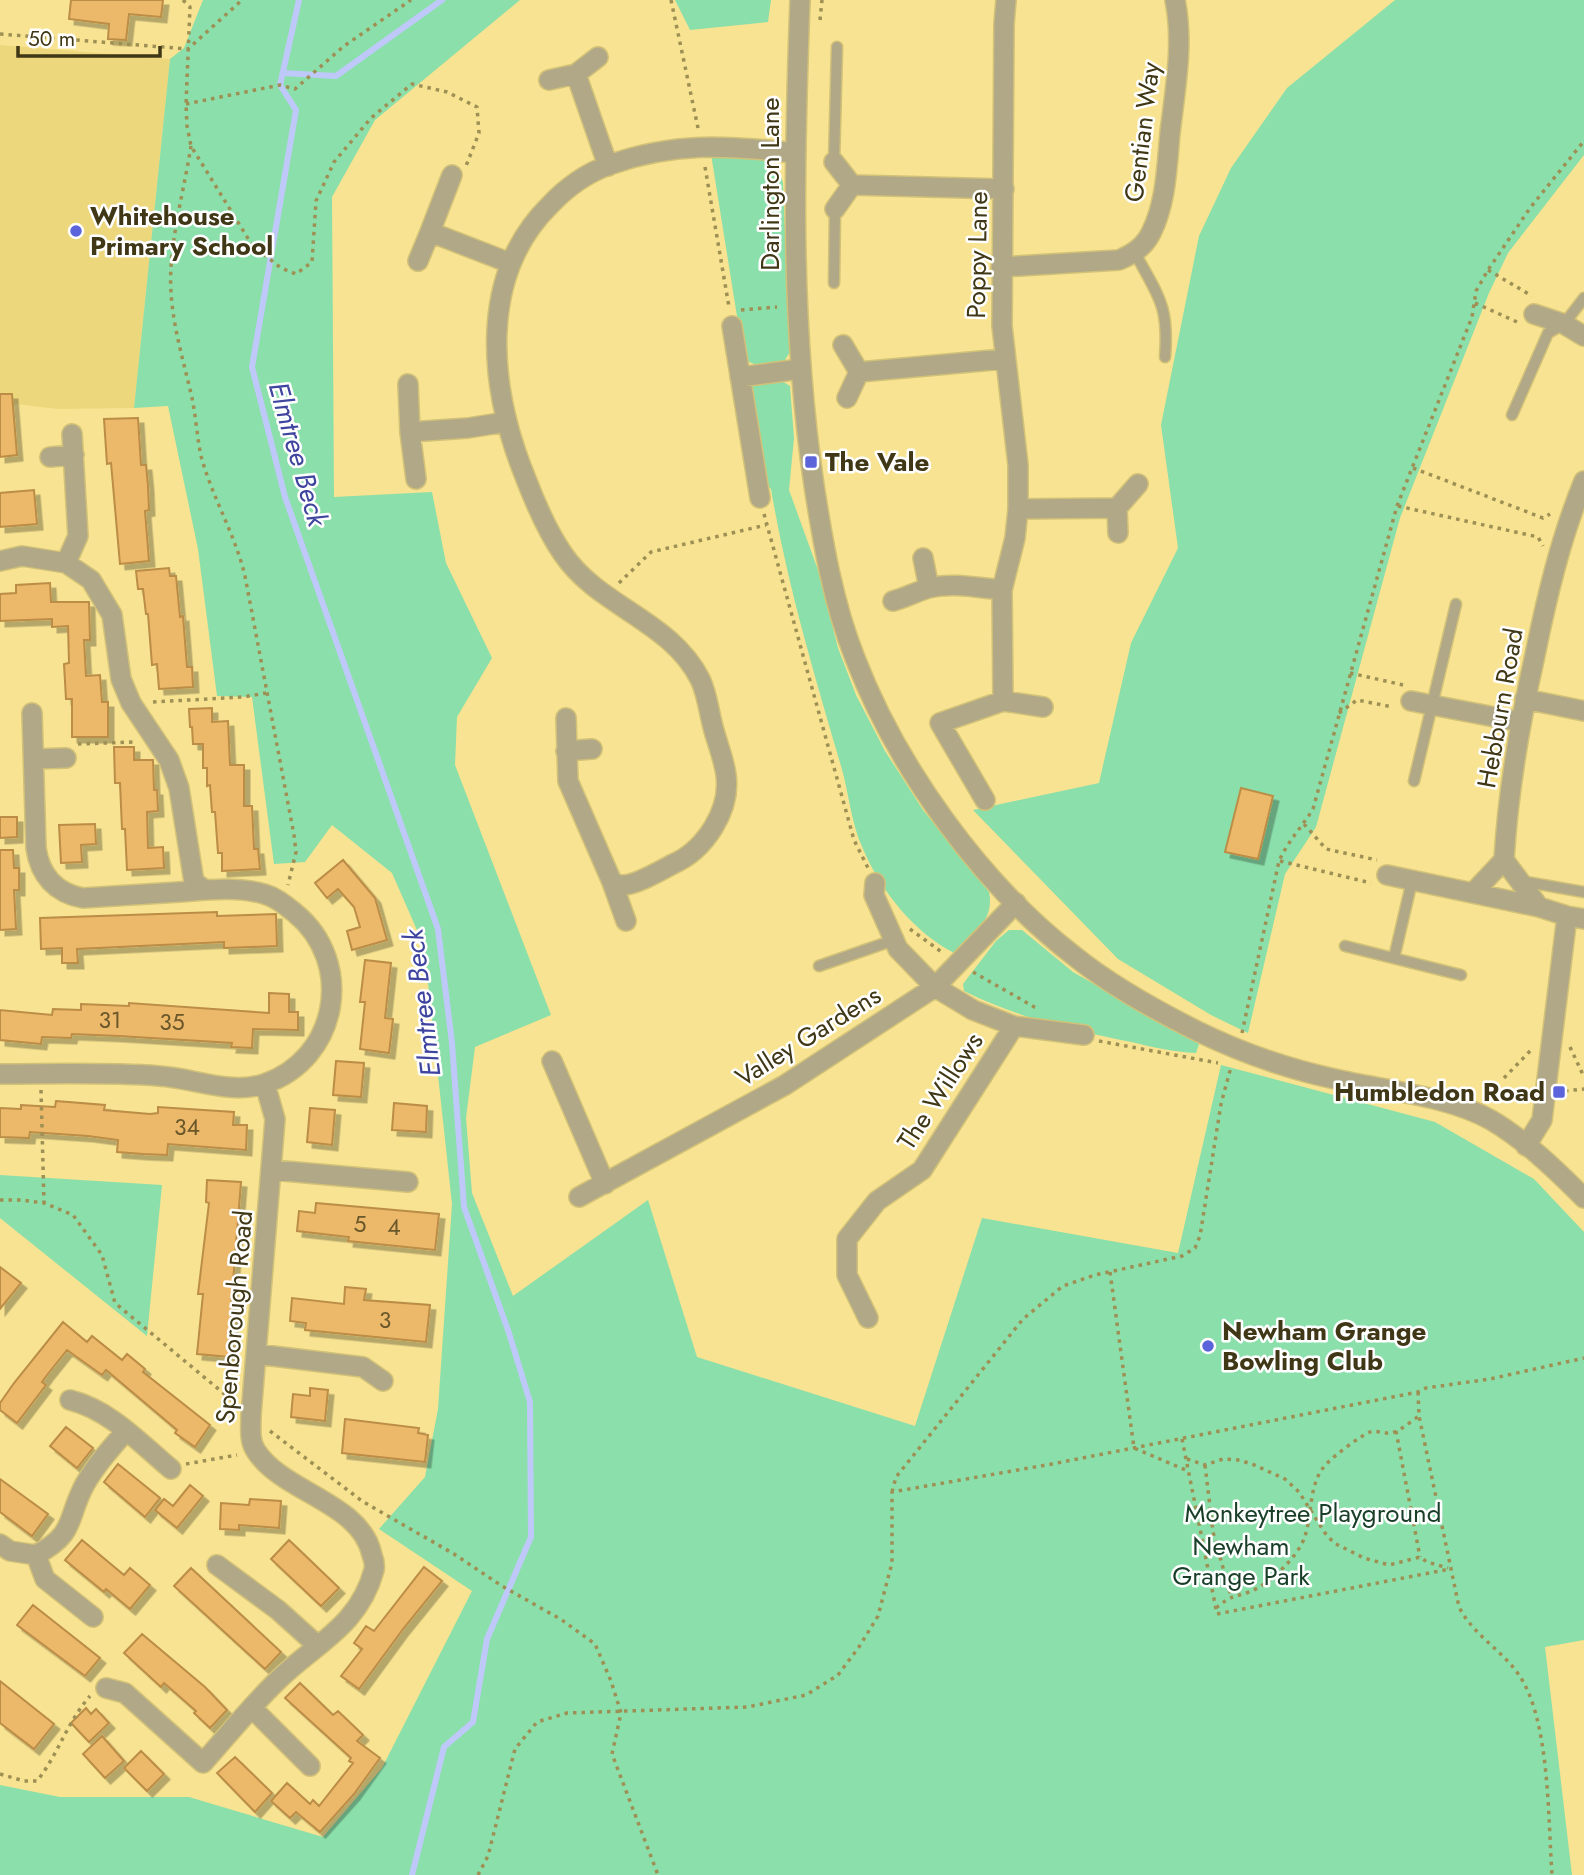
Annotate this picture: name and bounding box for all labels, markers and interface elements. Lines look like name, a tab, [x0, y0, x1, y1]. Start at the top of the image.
scale bar	[18, 14, 159, 58]
text: 50 m	[28, 24, 75, 54]
street label: Gentian Way	[1115, 59, 1170, 204]
street label: Darlington Lane	[751, 97, 789, 271]
street label: Poppy Lane	[957, 191, 997, 319]
place label: Whitehouse Primary School	[90, 197, 273, 265]
marker: Whitehouse Primary School	[68, 223, 84, 239]
water label: Elmtree Beck	[258, 377, 338, 532]
place label: The Vale	[825, 443, 930, 481]
marker: The Vale	[803, 454, 819, 470]
street label: Hebburn Road	[1467, 625, 1533, 791]
water label: Elmtree Beck	[392, 926, 451, 1079]
street label: Valley Gardens	[728, 976, 888, 1096]
house number: 31	[99, 1003, 121, 1037]
house number: 35	[159, 1005, 185, 1039]
street label: The Willows	[888, 1025, 992, 1157]
place label: Humbledon Road	[1334, 1073, 1545, 1111]
marker: Humbledon Road	[1551, 1084, 1567, 1100]
house number: 34	[174, 1110, 200, 1144]
house number: 5	[354, 1207, 367, 1241]
street label: Spenborough Road	[206, 1209, 262, 1425]
house number: 4	[387, 1210, 401, 1244]
house number: 3	[379, 1303, 391, 1337]
place label: Newham Grange Bowling Club	[1222, 1312, 1427, 1380]
marker: Newham Grange Bowling Club	[1200, 1338, 1216, 1354]
park label: Monkeytree Playground	[1184, 1494, 1442, 1532]
park label: Newham Grange Park	[1172, 1527, 1310, 1595]

